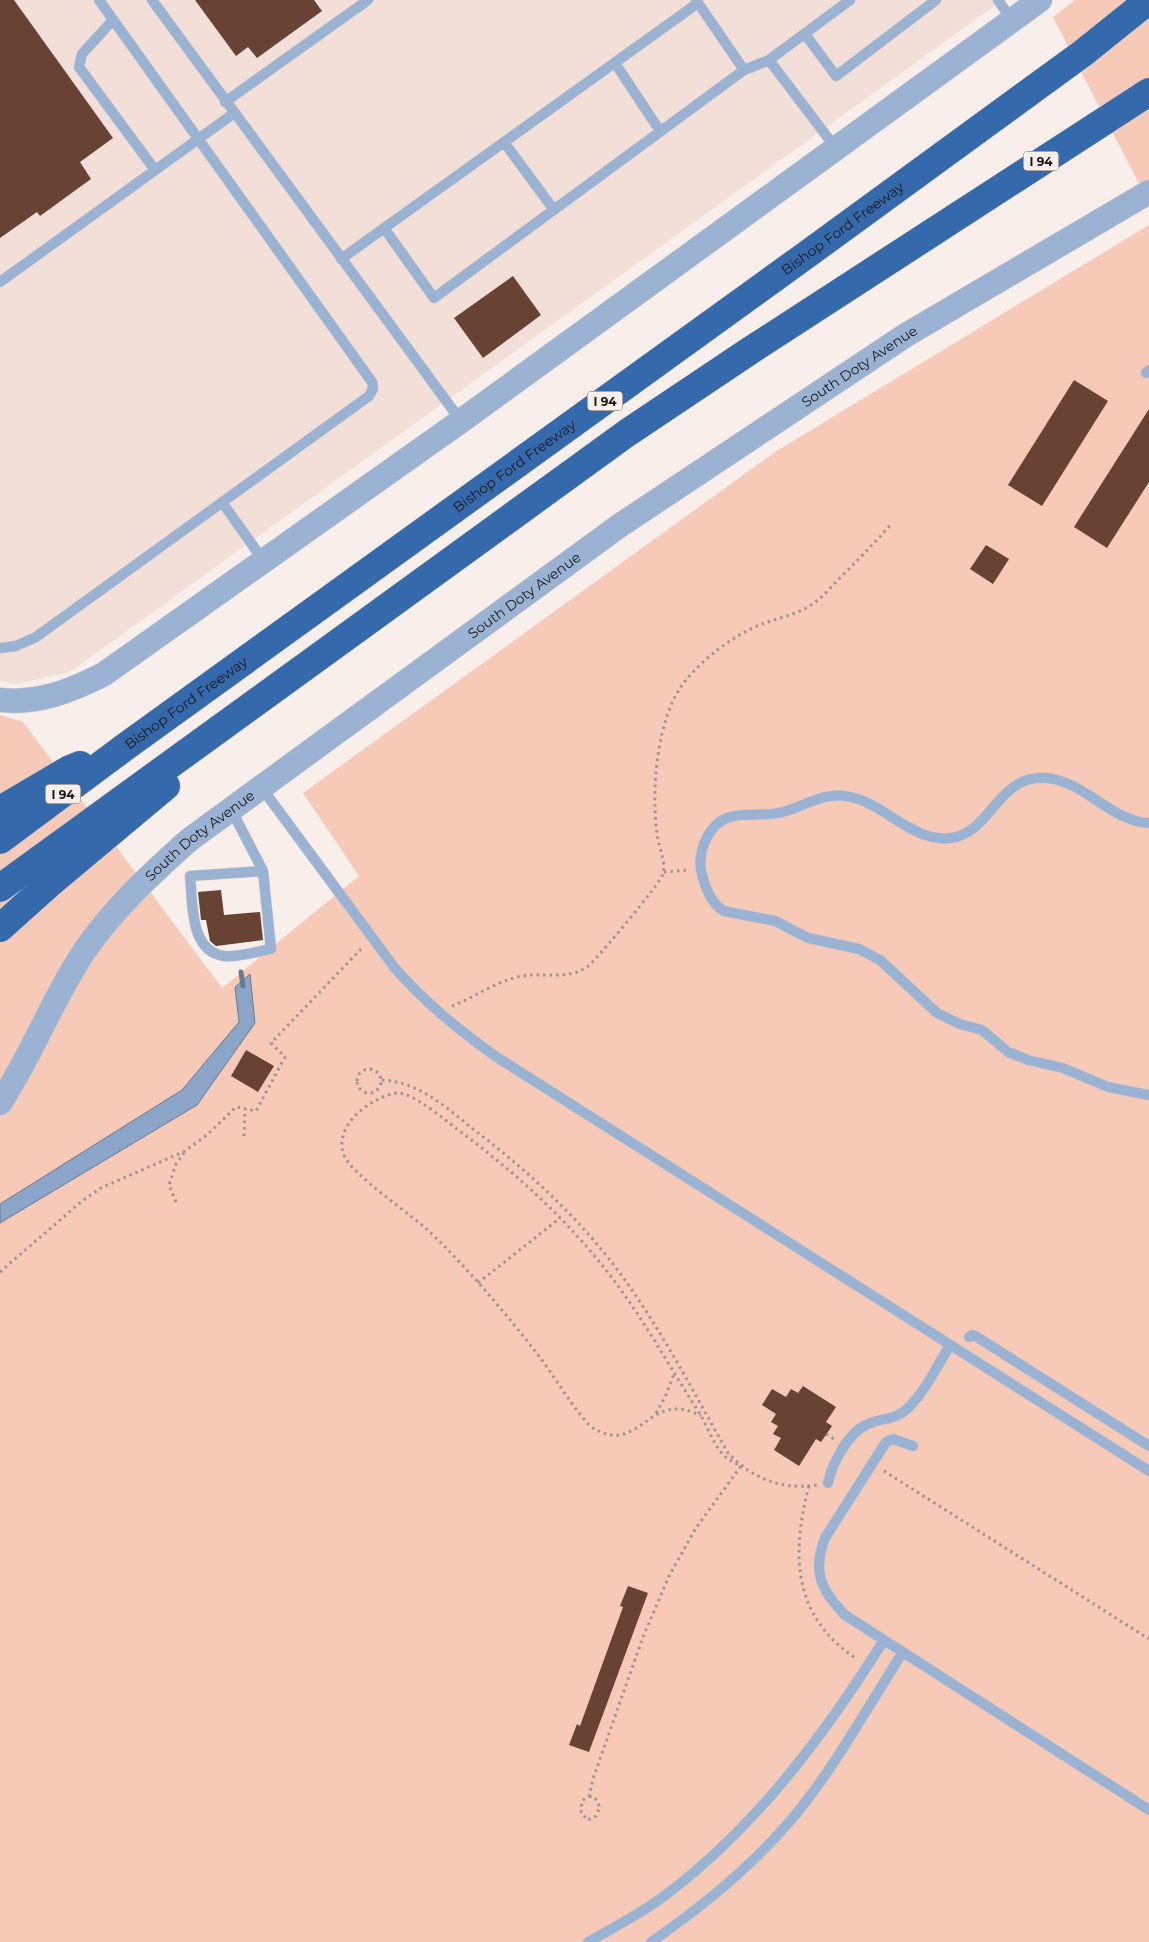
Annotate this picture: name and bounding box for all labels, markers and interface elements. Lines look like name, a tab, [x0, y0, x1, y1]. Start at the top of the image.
road number: I 94	[1024, 152, 1058, 170]
street label: Bishop Ford Freeway	[778, 178, 908, 279]
street label: South Doty Avenue	[798, 321, 921, 411]
road number: I 94	[588, 392, 622, 411]
street label: Bishop Ford Freeway	[449, 415, 580, 516]
street label: South Doty Avenue	[464, 548, 584, 642]
street label: Bishop Ford Freeway	[121, 652, 251, 753]
road number: I 94	[46, 784, 80, 804]
street label: South Doty Avenue	[141, 786, 258, 885]

